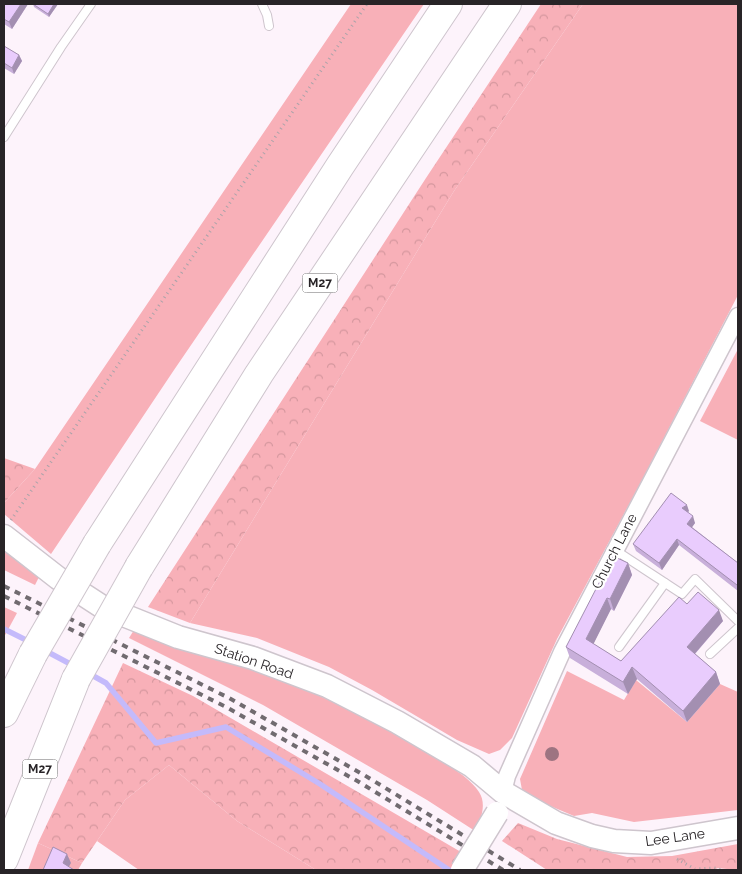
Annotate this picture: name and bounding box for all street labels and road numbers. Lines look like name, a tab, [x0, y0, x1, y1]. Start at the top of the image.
road number: M27	[302, 274, 338, 292]
street label: Church Lane	[588, 511, 640, 591]
street label: Station Road	[213, 640, 295, 682]
road number: M27	[22, 760, 58, 779]
street label: Lee Lane	[644, 825, 706, 849]

